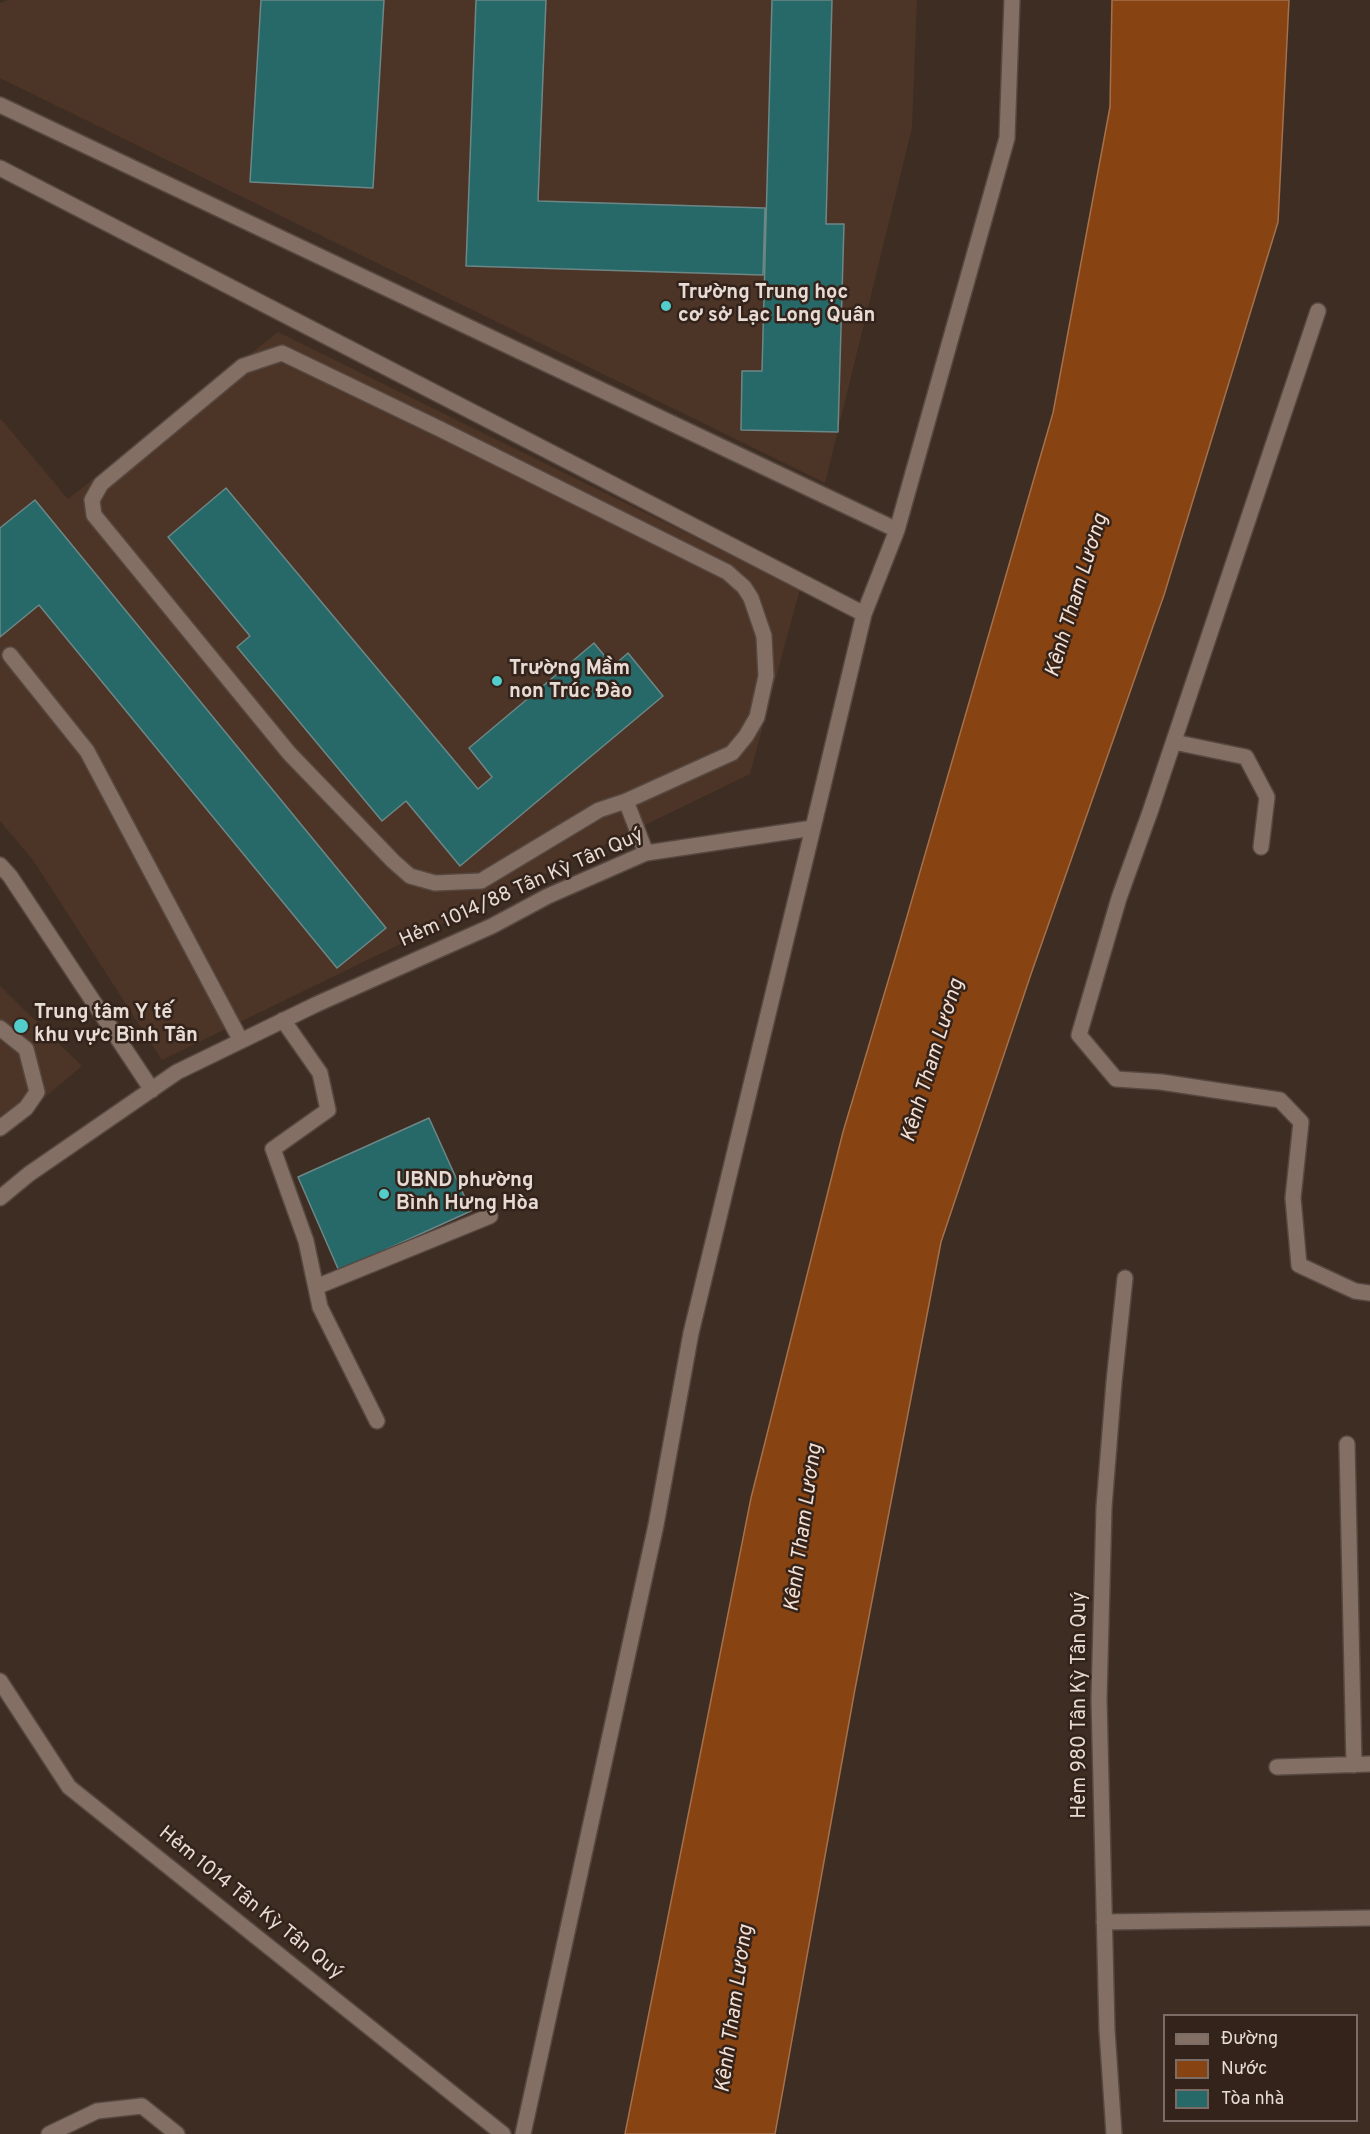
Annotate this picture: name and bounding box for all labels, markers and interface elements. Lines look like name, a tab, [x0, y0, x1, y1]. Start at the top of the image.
place label: Trường Trung học cơ sở Lạc Long Quân	[678, 282, 875, 329]
marker: Trường Trung học cơ sở Lạc Long Quân	[659, 299, 673, 313]
water label: Kênh Tham Lương	[1041, 511, 1115, 681]
place label: Trường Mầm non Trúc Đào	[509, 658, 632, 705]
marker: Trường Mầm non Trúc Đào	[490, 674, 504, 688]
street label: Hẻm 1014/88 Tân Kỳ Tân Quý	[396, 824, 648, 954]
water label: Kênh Tham Lương	[897, 976, 971, 1146]
place label: Trung tâm Y tế khu vực Bình Tân	[34, 1002, 198, 1049]
marker: Trung tâm Y tế khu vực Bình Tân	[12, 1017, 30, 1035]
place label: UBND phường Bình Hưng Hòa	[396, 1170, 539, 1217]
marker: UBND phường Bình Hưng Hòa	[377, 1187, 391, 1201]
water label: Kênh Tham Lương	[781, 1442, 829, 1614]
street label: Hẻm 980 Tân Kỳ Tân Quý	[1069, 1591, 1093, 1819]
street label: Hẻm 1014 Tân Kỳ Tân Quý	[153, 1822, 347, 1986]
water label: Kênh Tham Lương	[712, 1923, 760, 2095]
legend	[1163, 2014, 1358, 2122]
text: Đường	[1221, 2028, 1278, 2051]
text: Nước	[1221, 2058, 1267, 2081]
text: Tòa nhà	[1221, 2088, 1284, 2111]

